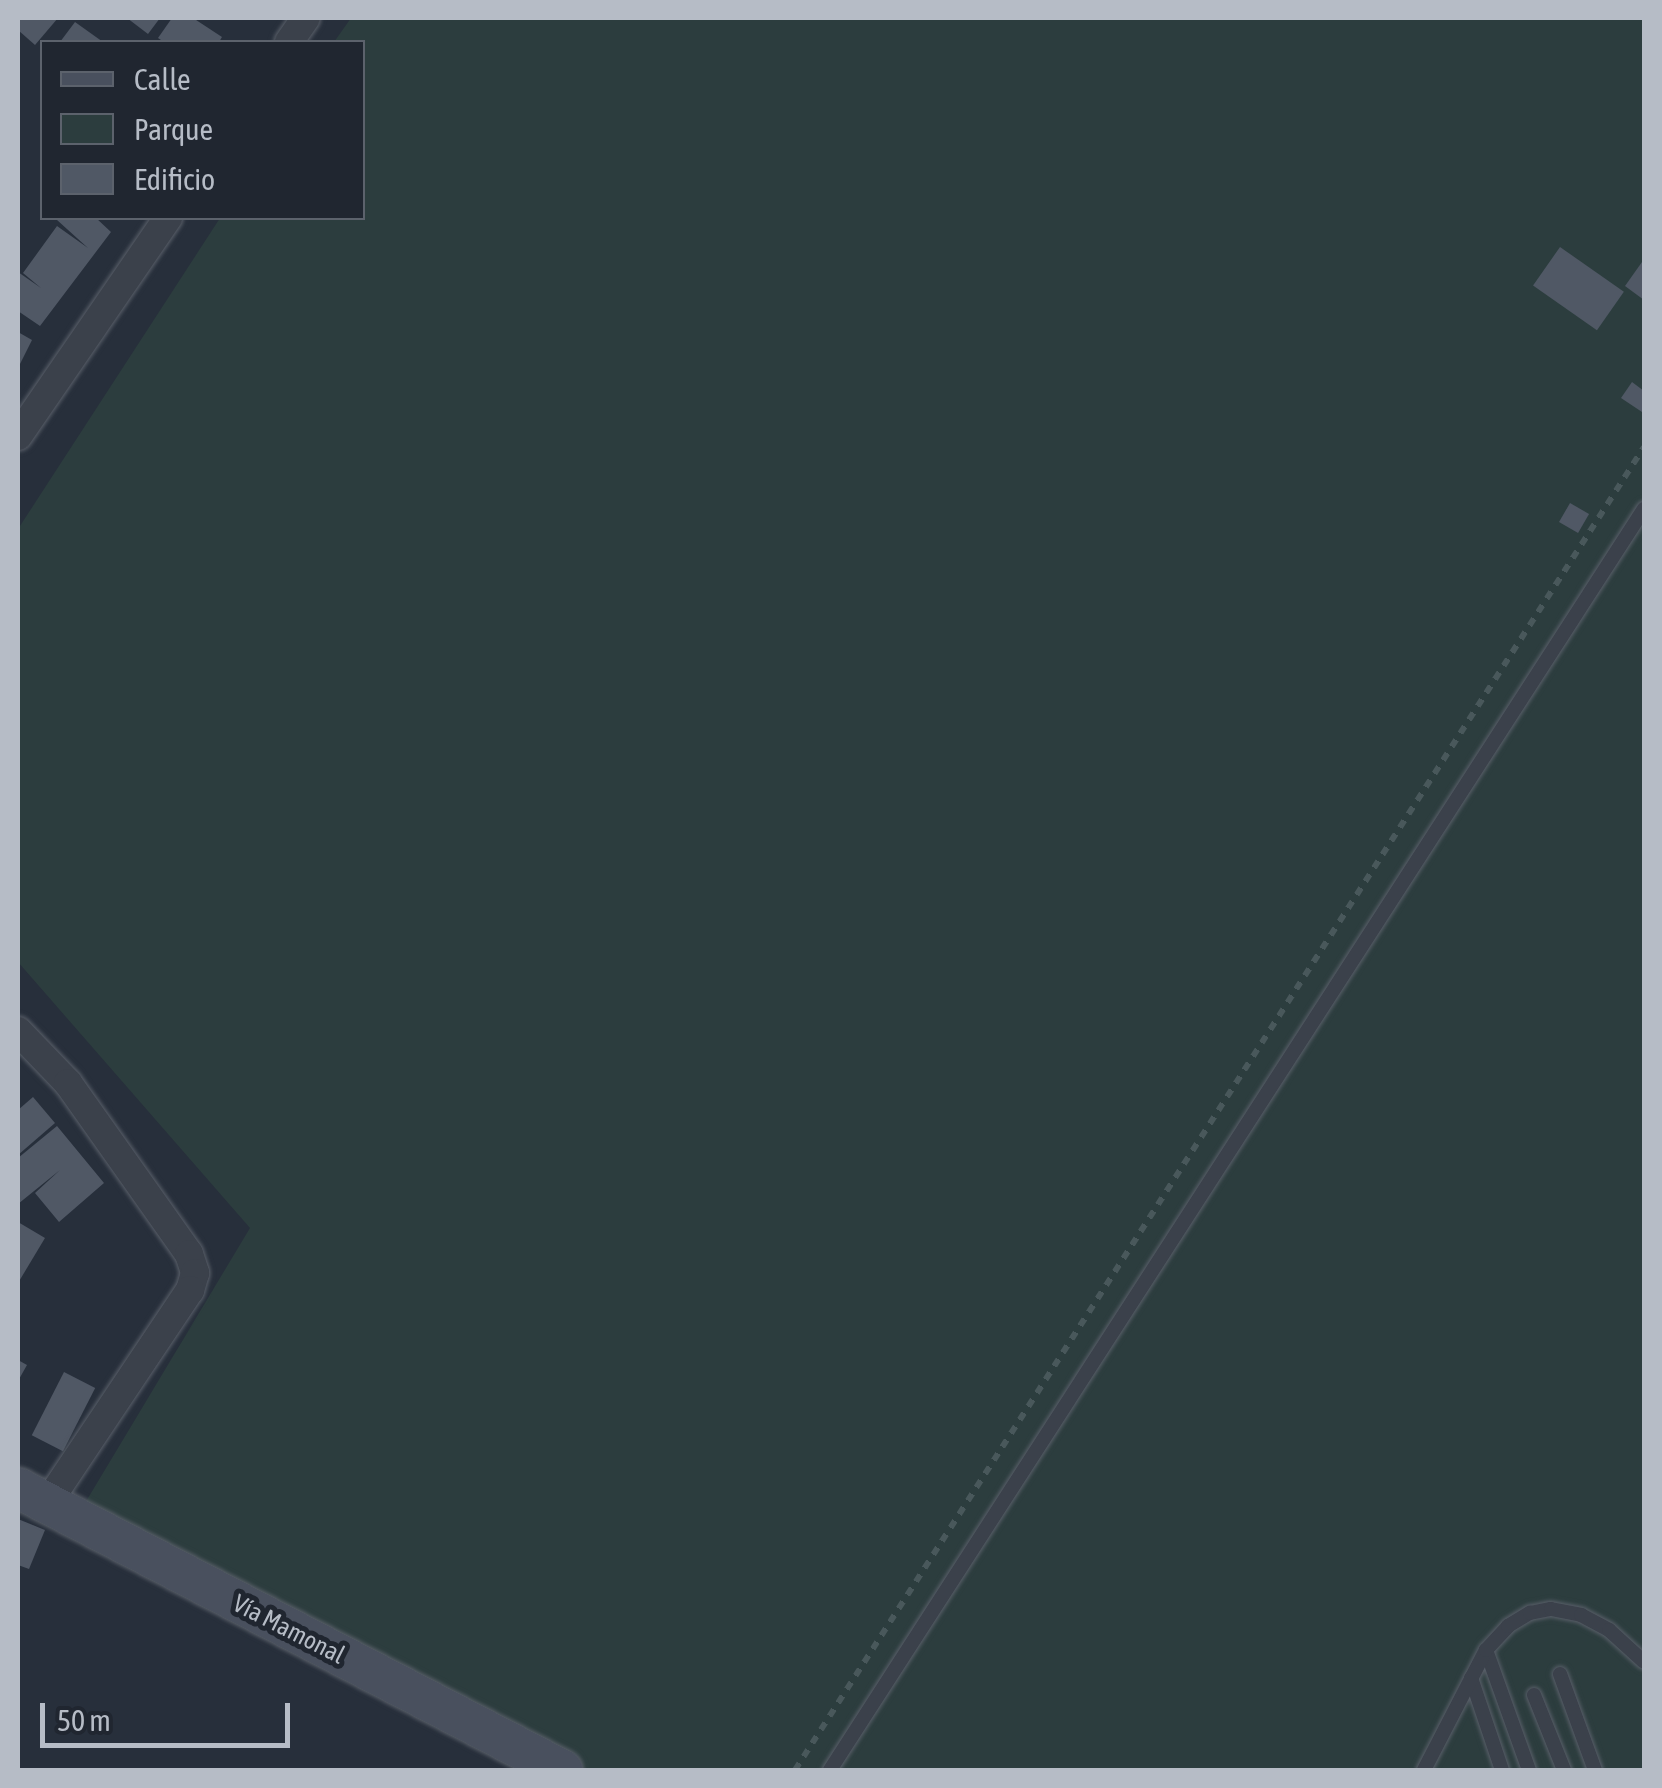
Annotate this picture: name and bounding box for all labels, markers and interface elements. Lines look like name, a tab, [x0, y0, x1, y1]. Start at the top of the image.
legend	[40, 40, 365, 220]
text: Calle	[134, 62, 191, 96]
text: Parque	[134, 112, 213, 146]
text: Edificio	[134, 162, 215, 196]
street label: Vía Mamonal	[228, 1588, 350, 1670]
scale bar	[45, 1683, 295, 1745]
text: 50 m	[57, 1703, 111, 1737]

